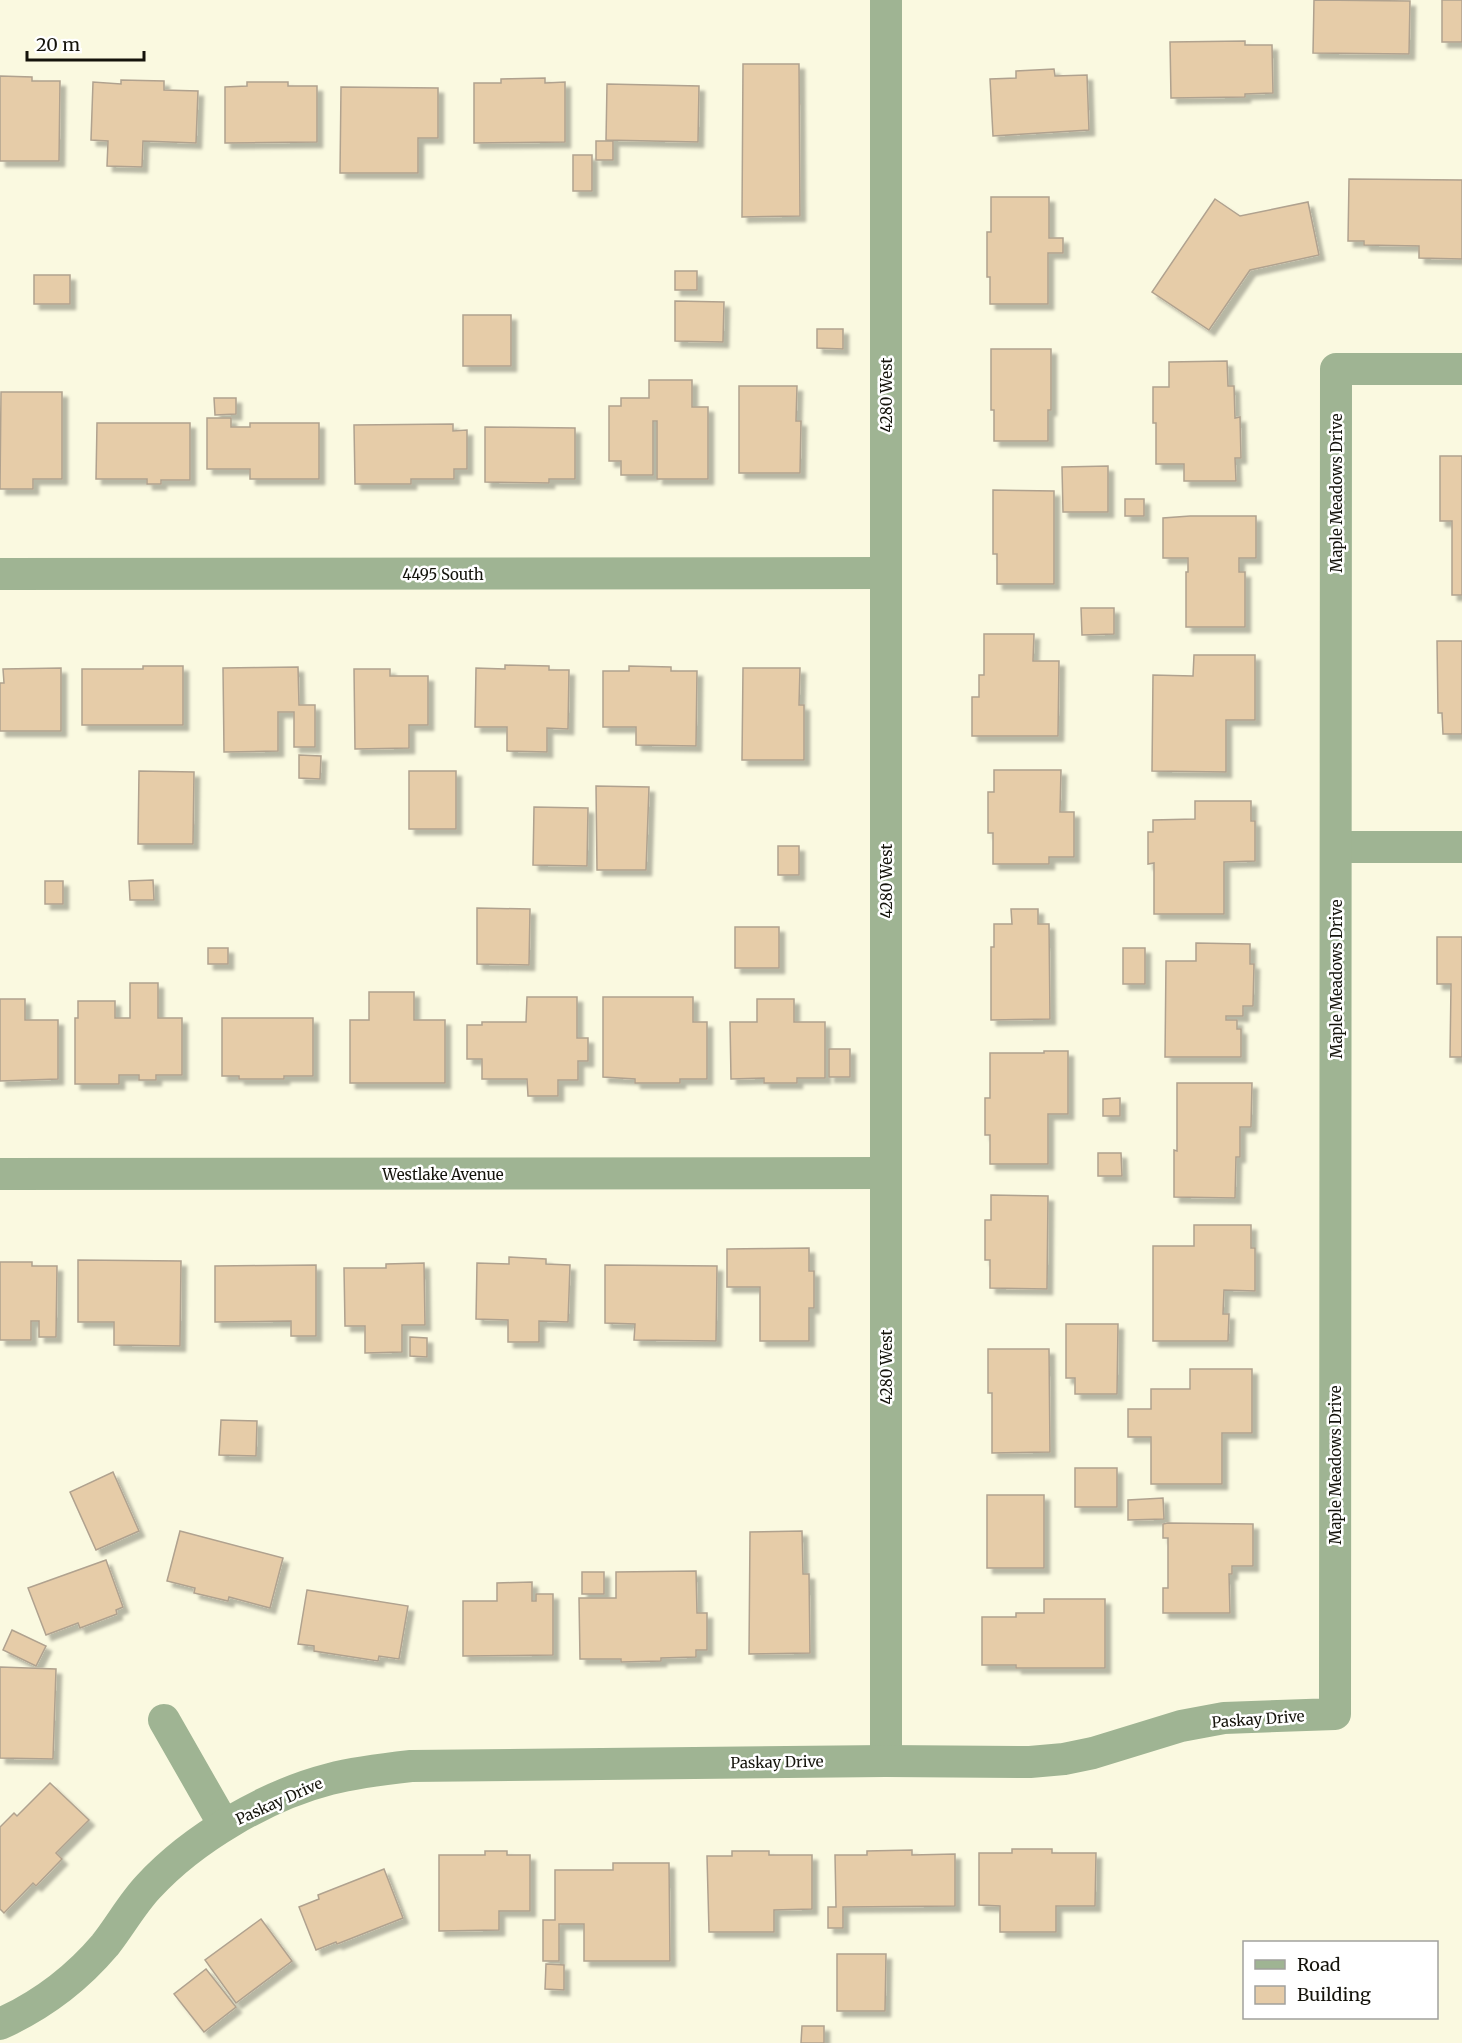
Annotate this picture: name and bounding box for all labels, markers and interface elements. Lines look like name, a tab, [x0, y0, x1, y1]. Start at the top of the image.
scale bar	[27, 24, 144, 62]
text: 20 m	[36, 33, 80, 56]
street label: 4280 West	[877, 357, 896, 432]
street label: Maple Meadows Drive	[1327, 413, 1346, 572]
street label: 4495 South	[402, 565, 484, 584]
street label: 4280 West	[877, 843, 896, 918]
street label: Maple Meadows Drive	[1327, 899, 1346, 1058]
street label: Westlake Avenue	[381, 1165, 504, 1184]
street label: 4280 West	[877, 1329, 896, 1404]
street label: Maple Meadows Drive	[1326, 1385, 1345, 1544]
street label: Paskay Drive	[1211, 1706, 1305, 1732]
street label: Paskay Drive	[730, 1752, 824, 1772]
street label: Paskay Drive	[233, 1773, 326, 1829]
legend	[1243, 1941, 1438, 2019]
text: Road	[1297, 1953, 1341, 1976]
text: Building	[1297, 1983, 1371, 2006]

